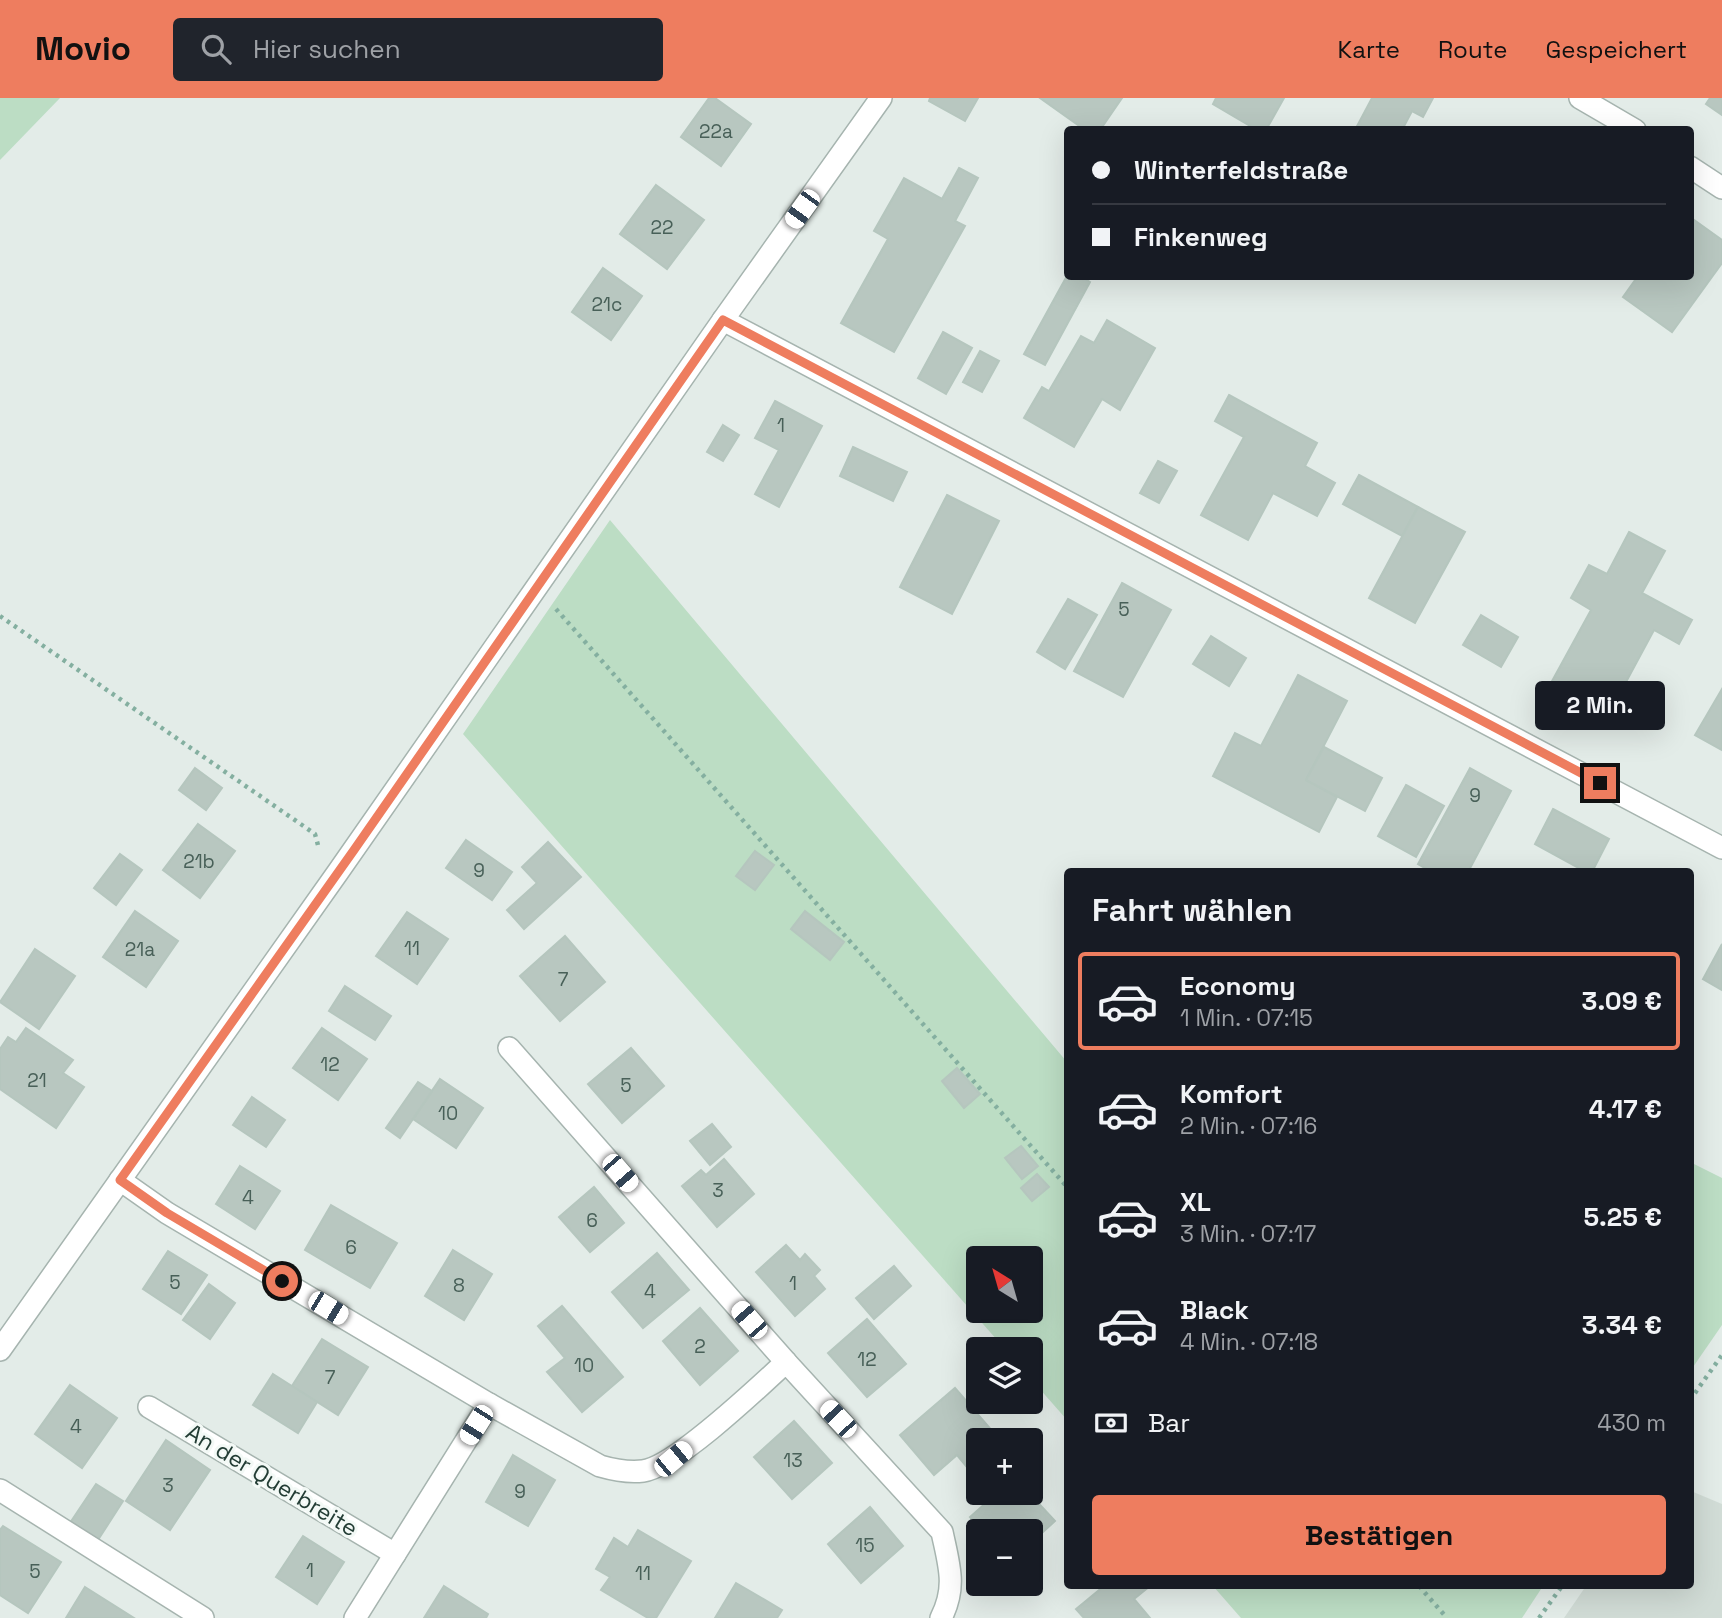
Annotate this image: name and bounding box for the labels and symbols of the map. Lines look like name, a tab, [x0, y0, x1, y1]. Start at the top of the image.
house number: 22a	[699, 119, 733, 144]
car	[782, 186, 823, 232]
house number: 22	[651, 215, 673, 240]
house number: 21c	[592, 292, 622, 317]
house number: 1	[777, 413, 785, 438]
house number: 5	[1118, 597, 1130, 622]
callout: 2 Min.	[1535, 682, 1665, 730]
route end	[1584, 767, 1616, 799]
house number: 9	[1469, 783, 1481, 808]
house number: 21b	[183, 849, 215, 874]
house number: 9	[473, 858, 485, 883]
house number: 11	[404, 936, 420, 961]
house number: 21a	[125, 937, 155, 962]
house number: 7	[558, 967, 569, 992]
house number: 12	[320, 1052, 340, 1077]
house number: 21	[27, 1068, 47, 1093]
house number: 5	[620, 1073, 632, 1098]
house number: 10	[438, 1101, 458, 1126]
car	[599, 1150, 642, 1196]
house number: 3	[712, 1178, 724, 1203]
house number: 4	[242, 1185, 254, 1210]
house number: 6	[586, 1208, 598, 1233]
house number: 6	[345, 1235, 357, 1260]
north arrow	[966, 1246, 1043, 1323]
route start	[266, 1265, 298, 1297]
house number: 5	[169, 1270, 181, 1295]
house number: 1	[789, 1271, 797, 1296]
house number: 8	[453, 1273, 465, 1298]
house number: 4	[644, 1279, 656, 1304]
car	[305, 1288, 352, 1328]
car	[728, 1297, 771, 1343]
house number: 2	[694, 1334, 706, 1359]
house number: 12	[857, 1347, 877, 1372]
house number: 10	[574, 1353, 594, 1378]
house number: 7	[325, 1365, 336, 1390]
car	[816, 1396, 861, 1442]
car	[456, 1402, 497, 1448]
house number: 4	[70, 1414, 82, 1439]
street label: An der Querbreite	[181, 1417, 363, 1543]
car	[651, 1437, 696, 1481]
house number: 13	[783, 1448, 803, 1473]
house number: 3	[162, 1473, 174, 1498]
house number: 9	[514, 1479, 526, 1504]
house number: 15	[855, 1533, 875, 1558]
house number: 1	[306, 1558, 314, 1583]
house number: 5	[29, 1559, 41, 1584]
house number: 11	[635, 1561, 651, 1586]

